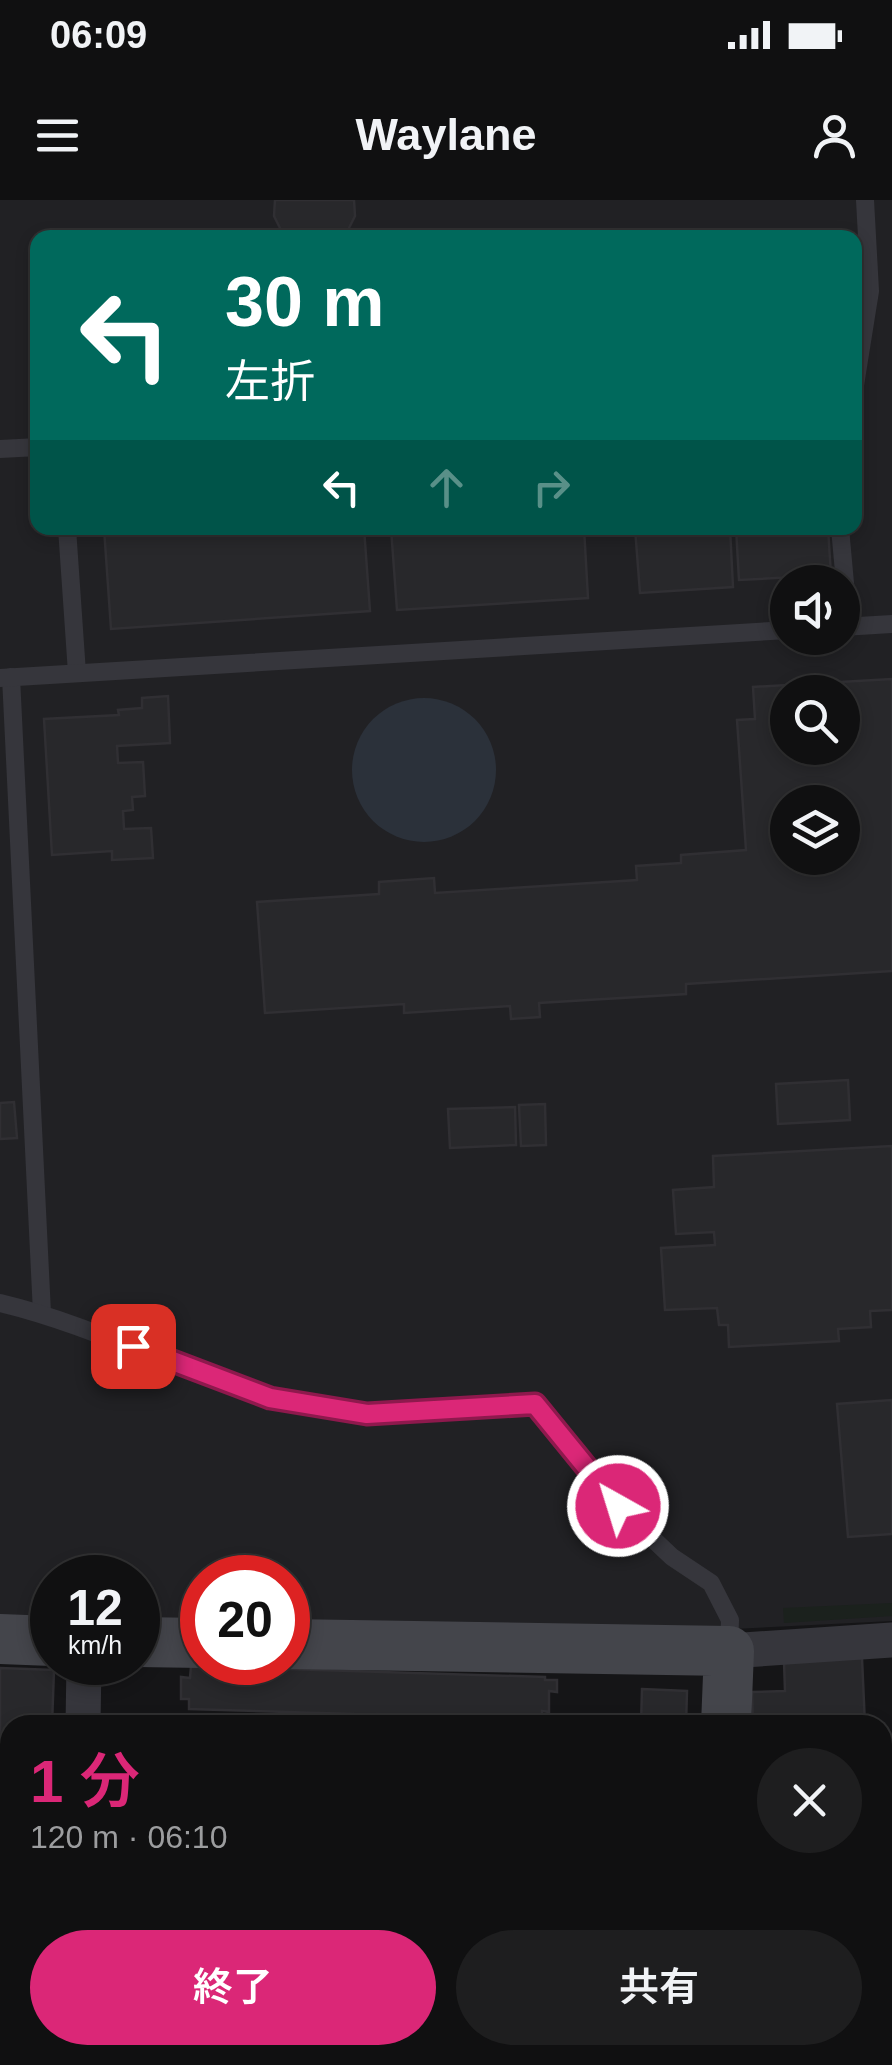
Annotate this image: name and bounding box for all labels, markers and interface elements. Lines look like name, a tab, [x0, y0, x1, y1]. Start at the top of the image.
text: 06:09	[50, 14, 147, 56]
icon: menu	[30, 108, 85, 163]
icon: person	[807, 108, 862, 163]
text: Waylane	[356, 109, 536, 160]
text: 30 m	[225, 263, 385, 341]
icon: left	[60, 270, 190, 400]
text: 左折	[225, 356, 315, 407]
icon: left	[314, 460, 369, 515]
icon: ahead	[419, 460, 474, 515]
icon: right	[524, 460, 579, 515]
map controls	[770, 565, 860, 875]
button: sound	[770, 565, 860, 655]
button: search	[770, 675, 860, 765]
button: layers	[770, 785, 860, 875]
pin	[91, 1304, 176, 1389]
icon: arrive	[106, 1319, 161, 1374]
position arrow	[566, 1454, 670, 1558]
speed limit sign: 20	[180, 1555, 310, 1685]
text: 12	[67, 1580, 123, 1636]
text: km/h	[68, 1631, 122, 1659]
text: 1 分	[30, 1748, 140, 1815]
button: close	[757, 1748, 862, 1853]
text: 120 m · 06:10	[30, 1819, 227, 1855]
button: 終了	[30, 1930, 436, 2045]
button: 共有	[456, 1930, 862, 2045]

